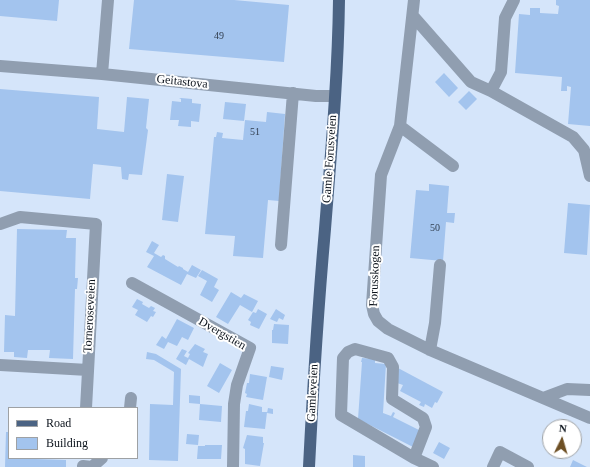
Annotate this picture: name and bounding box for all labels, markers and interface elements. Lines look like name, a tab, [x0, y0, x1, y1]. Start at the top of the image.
house number: 49	[214, 30, 224, 42]
street label: Geitastova	[156, 72, 208, 92]
street label: Gamle Forusveien	[320, 114, 340, 204]
house number: 51	[250, 126, 260, 138]
house number: 50	[430, 222, 440, 234]
street label: Forusskogen	[367, 245, 383, 307]
street label: Torneroseveien	[81, 279, 99, 353]
street label: Dvergstien	[196, 315, 248, 353]
street label: Gamleveien	[304, 364, 322, 422]
legend	[8, 407, 138, 459]
text: Road	[46, 416, 71, 430]
north arrow	[542, 419, 582, 459]
text: N	[558, 422, 567, 434]
text: Building	[46, 436, 88, 450]

